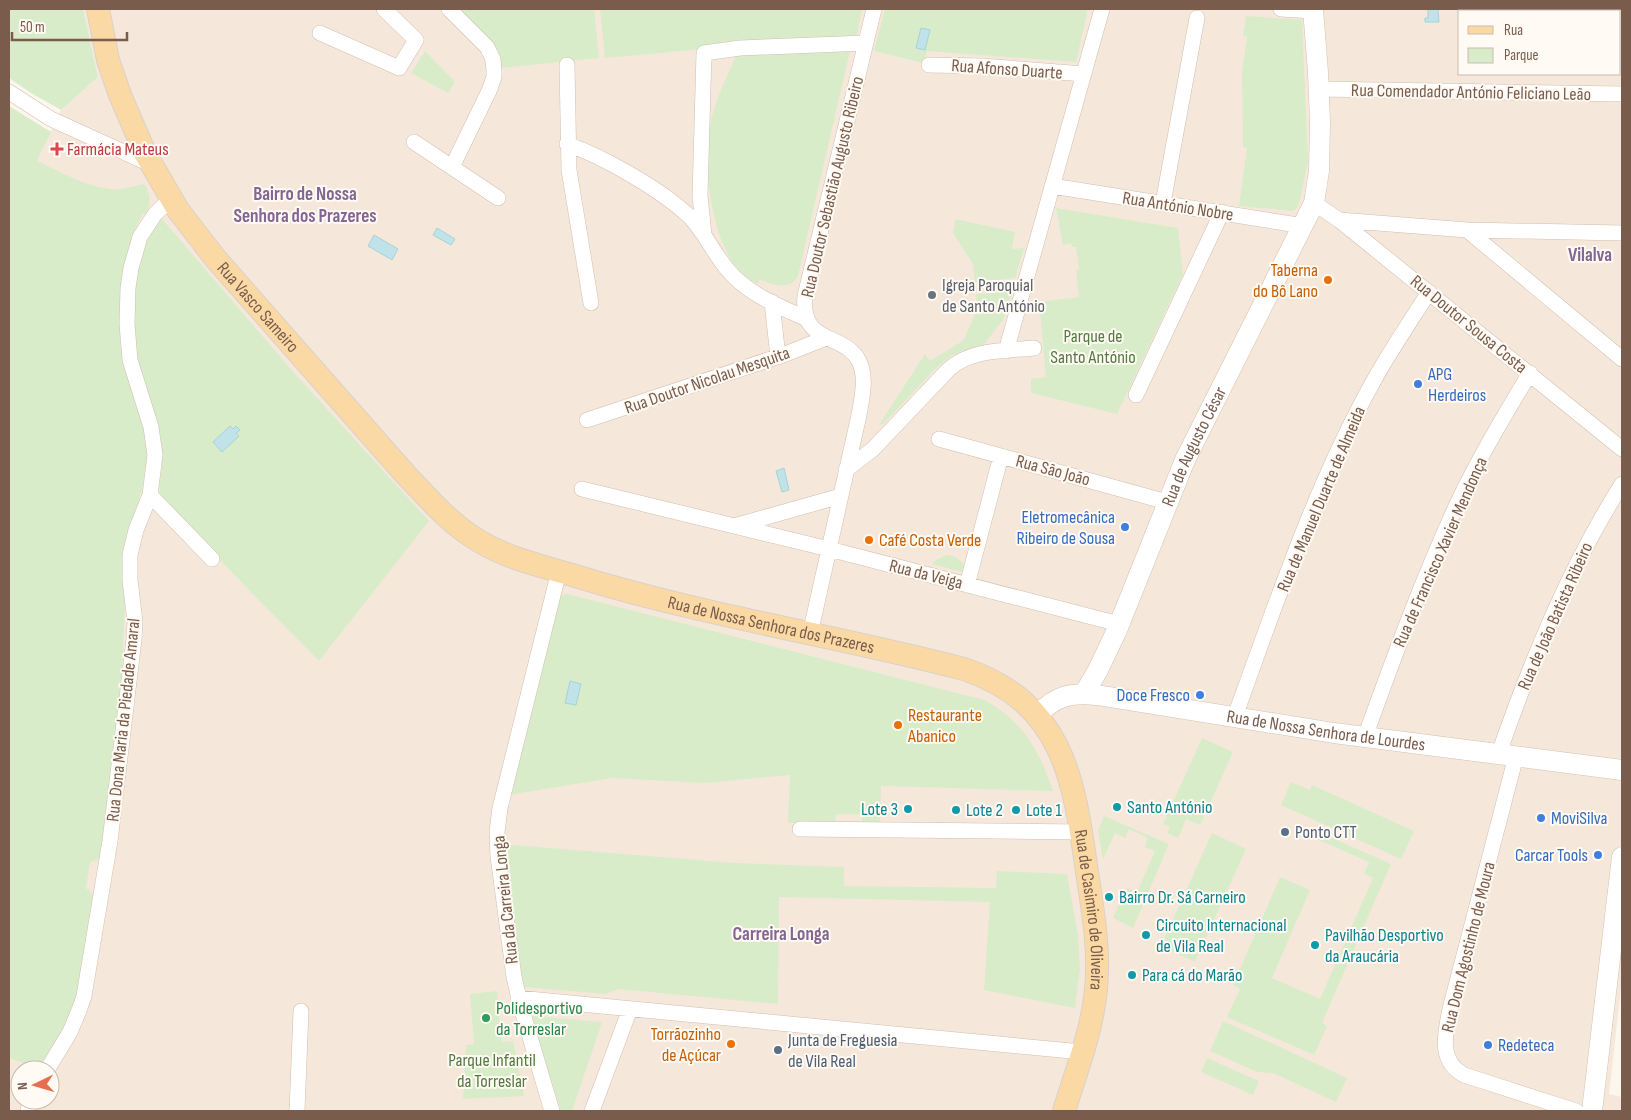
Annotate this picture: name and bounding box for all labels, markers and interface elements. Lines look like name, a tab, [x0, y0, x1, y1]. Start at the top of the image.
scale bar	[12, 10, 128, 42]
legend	[1458, 10, 1621, 75]
text: 50 m	[20, 18, 45, 37]
text: Rua	[1504, 21, 1523, 40]
text: Parque	[1504, 46, 1539, 65]
street label: Rua Afonso Duarte	[951, 55, 1063, 84]
street label: Rua Doutor Sebastião Augusto Ribeiro	[797, 74, 868, 300]
street label: Rua Comendador António Feliciano Leão	[1351, 80, 1591, 105]
place label: Farmácia Mateus	[67, 139, 169, 160]
marker: Farmácia Mateus	[51, 143, 63, 155]
district label: Bairro de Nossa Senhora dos Prazeres	[233, 183, 377, 228]
street label: Rua António Nobre	[1121, 187, 1235, 226]
district label: Vilalva	[1568, 244, 1612, 267]
street label: Rua Vasco Sameiro	[213, 258, 303, 357]
place label: Taberna do Bô Lano	[1253, 260, 1318, 302]
street label: Rua Doutor Sousa Costa	[1406, 271, 1531, 378]
marker: Taberna do Bô Lano	[1322, 274, 1334, 286]
place label: Igreja Paroquial de Santo António	[942, 275, 1045, 317]
marker: Igreja Paroquial de Santo António	[926, 289, 938, 301]
park label: Parque de Santo António	[1050, 326, 1136, 368]
street label: Rua Doutor Nicolau Mesquita	[622, 342, 793, 419]
place label: APG Herdeiros	[1427, 364, 1486, 406]
marker: APG Herdeiros	[1412, 378, 1424, 390]
street label: Rua de Augusto César	[1157, 383, 1231, 510]
street label: Rua de Manuel Duarte de Almeida	[1273, 403, 1370, 595]
street label: Rua São João	[1013, 450, 1092, 490]
street label: Rua de Francisco Xavier Mendonça	[1389, 454, 1492, 651]
place label: Eletromecânica Ribeiro de Sousa	[1016, 507, 1115, 549]
marker: Eletromecânica Ribeiro de Sousa	[1119, 521, 1131, 533]
place label: Café Costa Verde	[879, 530, 981, 551]
marker: Café Costa Verde	[863, 534, 875, 546]
street label: Rua de João Batista Ribeiro	[1513, 539, 1597, 693]
street label: Rua da Veiga	[887, 555, 965, 594]
street label: Rua de Nossa Senhora dos Prazeres	[666, 592, 876, 658]
street label: Rua Dona Maria da Piedade Amaral	[102, 617, 145, 823]
place label: Doce Fresco	[1116, 685, 1190, 706]
marker: Doce Fresco	[1194, 689, 1206, 701]
place label: Restaurante Abanico	[907, 705, 982, 747]
street label: Rua de Nossa Senhora de Lourdes	[1225, 706, 1426, 756]
marker: Restaurante Abanico	[892, 719, 904, 731]
place label: Santo António	[1127, 797, 1212, 818]
place label: Lote 3	[861, 799, 898, 820]
place label: Lote 2	[966, 800, 1003, 821]
place label: Lote 1	[1026, 800, 1062, 821]
marker: Santo António	[1111, 801, 1123, 813]
marker: Lote 3	[902, 803, 914, 815]
marker: Lote 2	[950, 804, 962, 816]
marker: Lote 1	[1010, 804, 1022, 816]
place label: MoviSilva	[1551, 808, 1607, 829]
marker: MoviSilva	[1535, 812, 1547, 824]
place label: Ponto CTT	[1295, 822, 1357, 843]
marker: Ponto CTT	[1279, 826, 1291, 838]
street label: Rua de Casimiro de Oliveira	[1070, 828, 1107, 991]
street label: Rua da Carreira Longa	[488, 835, 523, 965]
place label: Carcar Tools	[1515, 845, 1588, 866]
marker: Carcar Tools	[1592, 849, 1604, 861]
street label: Rua Dom Agostinho de Moura	[1437, 860, 1500, 1035]
place label: Bairro Dr. Sá Carneiro	[1119, 887, 1246, 908]
marker: Bairro Dr. Sá Carneiro	[1103, 891, 1115, 903]
place label: Circuito Internacional de Vila Real	[1156, 915, 1287, 957]
district label: Carreira Longa	[733, 923, 829, 946]
place label: Pavilhão Desportivo da Araucária	[1325, 925, 1444, 967]
marker: Circuito Internacional de Vila Real	[1140, 929, 1152, 941]
marker: Pavilhão Desportivo da Araucária	[1309, 939, 1321, 951]
place label: Para cá do Marão	[1142, 965, 1242, 986]
marker: Para cá do Marão	[1126, 969, 1138, 981]
place label: Polidesportivo da Torreslar	[496, 998, 583, 1040]
marker: Polidesportivo da Torreslar	[480, 1012, 492, 1024]
place label: Torrãozinho de Açúcar	[650, 1024, 721, 1066]
place label: Junta de Freguesia de Vila Real	[787, 1030, 898, 1072]
place label: Redeteca	[1498, 1035, 1555, 1056]
marker: Torrãozinho de Açúcar	[725, 1038, 737, 1050]
marker: Redeteca	[1482, 1039, 1494, 1051]
marker: Junta de Freguesia de Vila Real	[772, 1044, 784, 1056]
park label: Parque Infantil da Torreslar	[448, 1050, 536, 1092]
north arrow	[10, 1060, 60, 1110]
text: N	[14, 1082, 31, 1091]

